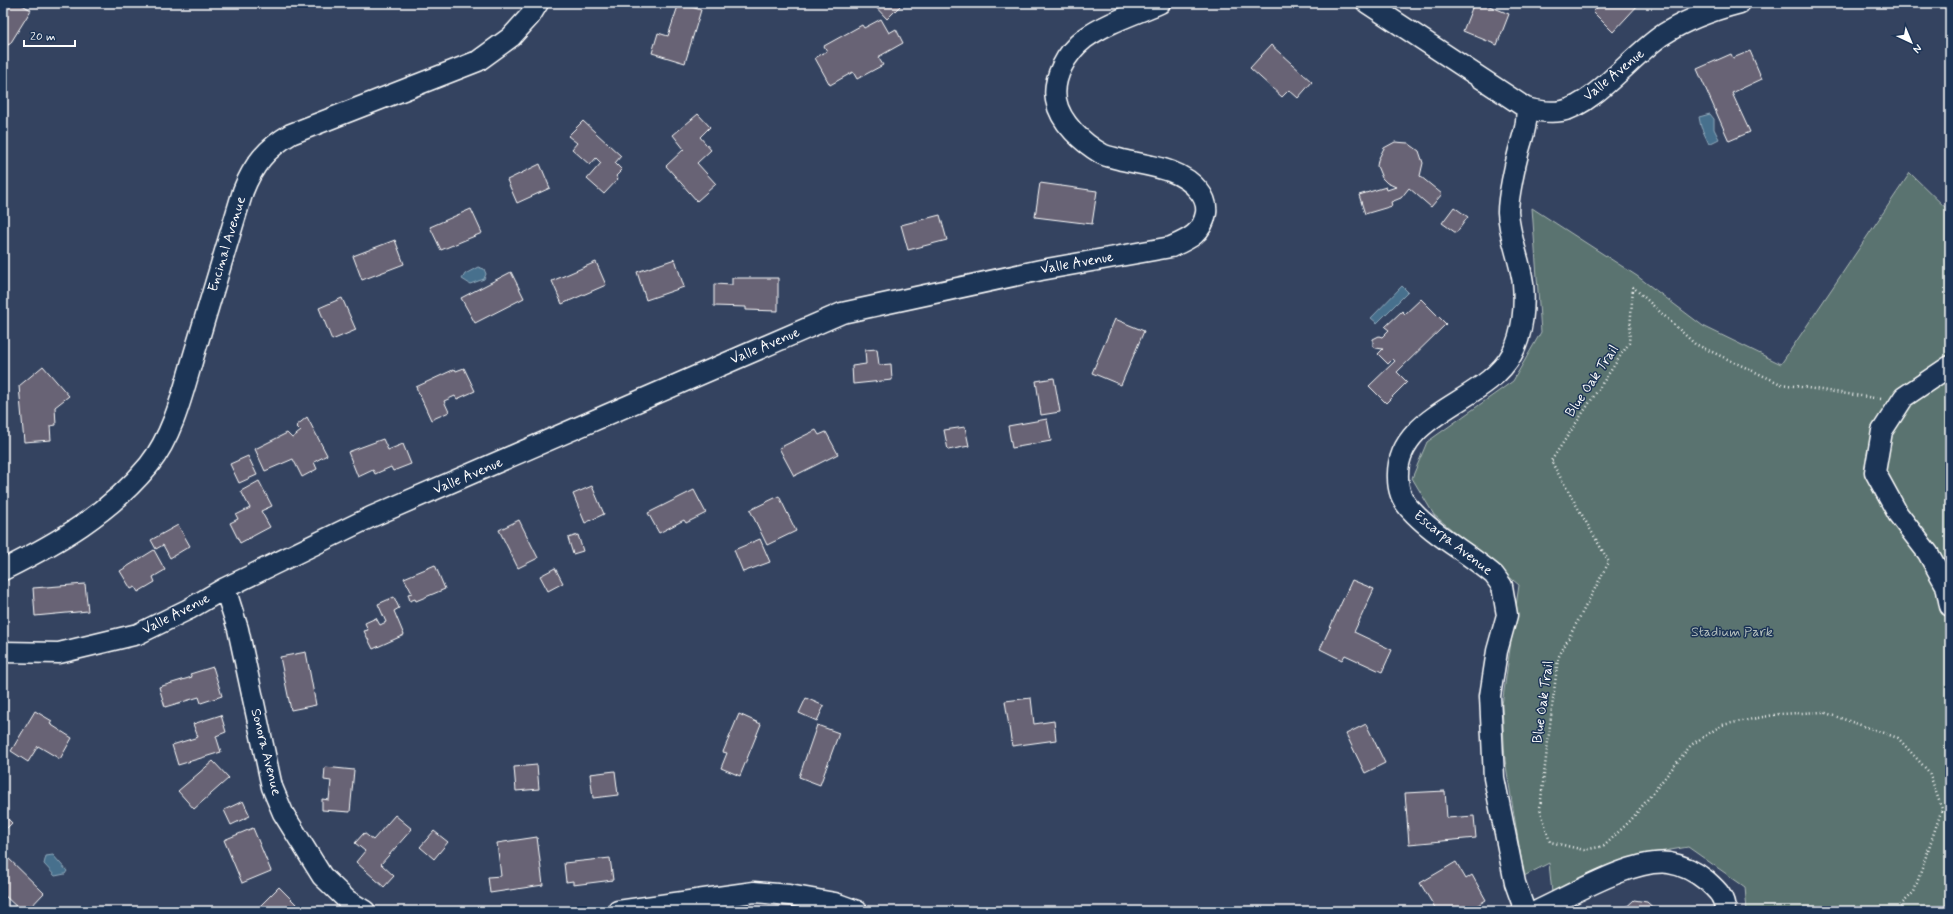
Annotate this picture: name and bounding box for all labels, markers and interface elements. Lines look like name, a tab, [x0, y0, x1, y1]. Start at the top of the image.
scale bar	[24, 22, 75, 48]
north arrow	[1891, 22, 1931, 62]
text: 20 m	[30, 29, 56, 45]
text: N	[1910, 41, 1925, 56]
street label: Valle Avenue	[1580, 45, 1649, 105]
street label: Encinal Avenue	[204, 194, 250, 294]
street label: Valle Avenue	[1039, 248, 1115, 278]
street label: Valle Avenue	[727, 323, 803, 369]
street label: Blue Oak Trail	[1561, 341, 1623, 421]
street label: Valle Avenue	[430, 453, 506, 499]
street label: Escarpa Avenue	[1410, 507, 1496, 579]
street label: Valle Avenue	[139, 589, 213, 639]
park label: Stadium Park	[1691, 623, 1773, 641]
street label: Blue Oak Trail	[1528, 659, 1558, 745]
street label: Sonora Avenue	[246, 707, 286, 797]

